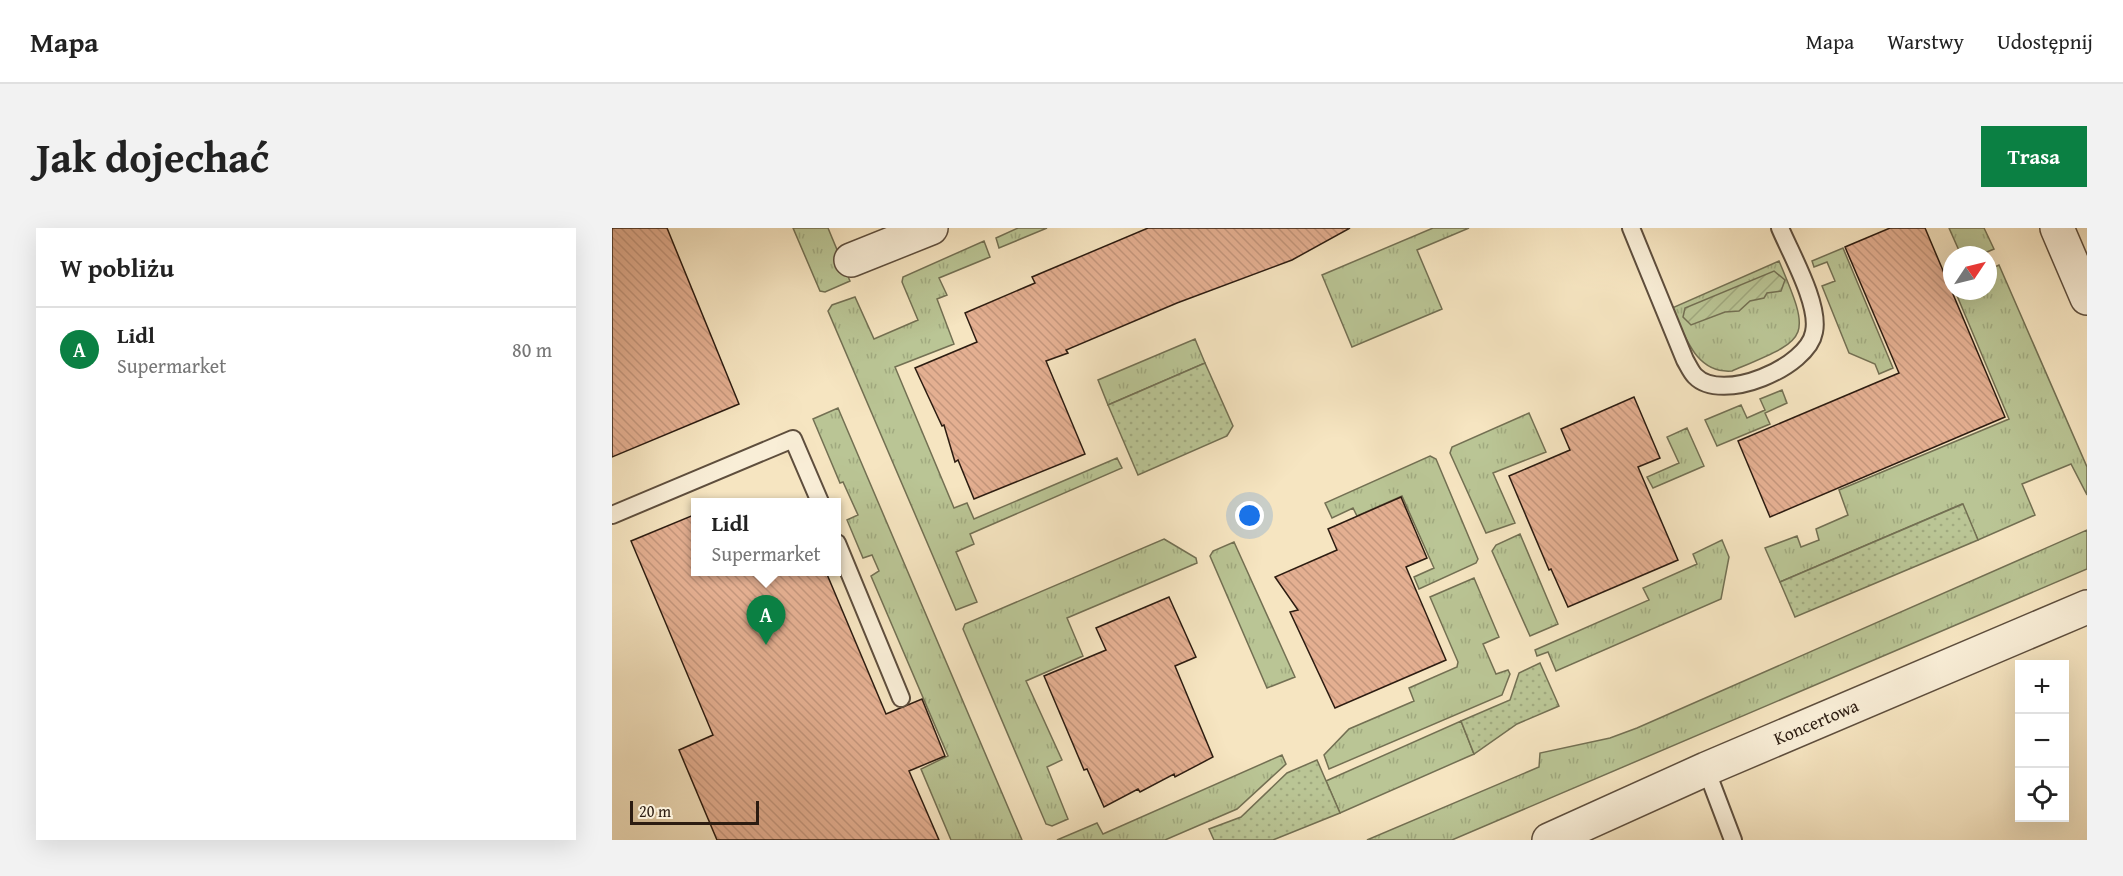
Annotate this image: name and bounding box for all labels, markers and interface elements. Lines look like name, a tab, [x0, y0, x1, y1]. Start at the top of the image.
text: Mapa	[30, 21, 99, 62]
text: Mapa	[1806, 26, 1854, 57]
text: Warstwy	[1887, 26, 1964, 57]
text: Udostępnij	[1997, 26, 2093, 57]
text: Jak dojechać	[36, 126, 269, 187]
button: Trasa	[1981, 126, 2087, 187]
north arrow	[1943, 246, 1997, 300]
text: W pobliżu	[60, 248, 174, 287]
text: Lidl	[117, 319, 155, 351]
text: A	[73, 335, 86, 364]
text: 80 m	[512, 335, 552, 364]
text: Supermarket	[117, 351, 226, 380]
popup	[691, 498, 841, 576]
your location	[1235, 501, 1264, 530]
text: Lidl	[711, 507, 749, 539]
text: Supermarket	[711, 539, 821, 568]
pin: A	[746, 596, 786, 645]
map controls	[2015, 660, 2069, 822]
button: +	[2015, 660, 2069, 714]
street label: Koncertowa	[1769, 691, 1863, 752]
button: −	[2015, 714, 2069, 768]
button: locate	[2015, 768, 2069, 822]
scale bar	[630, 798, 759, 826]
text: 20 m	[639, 799, 671, 823]

